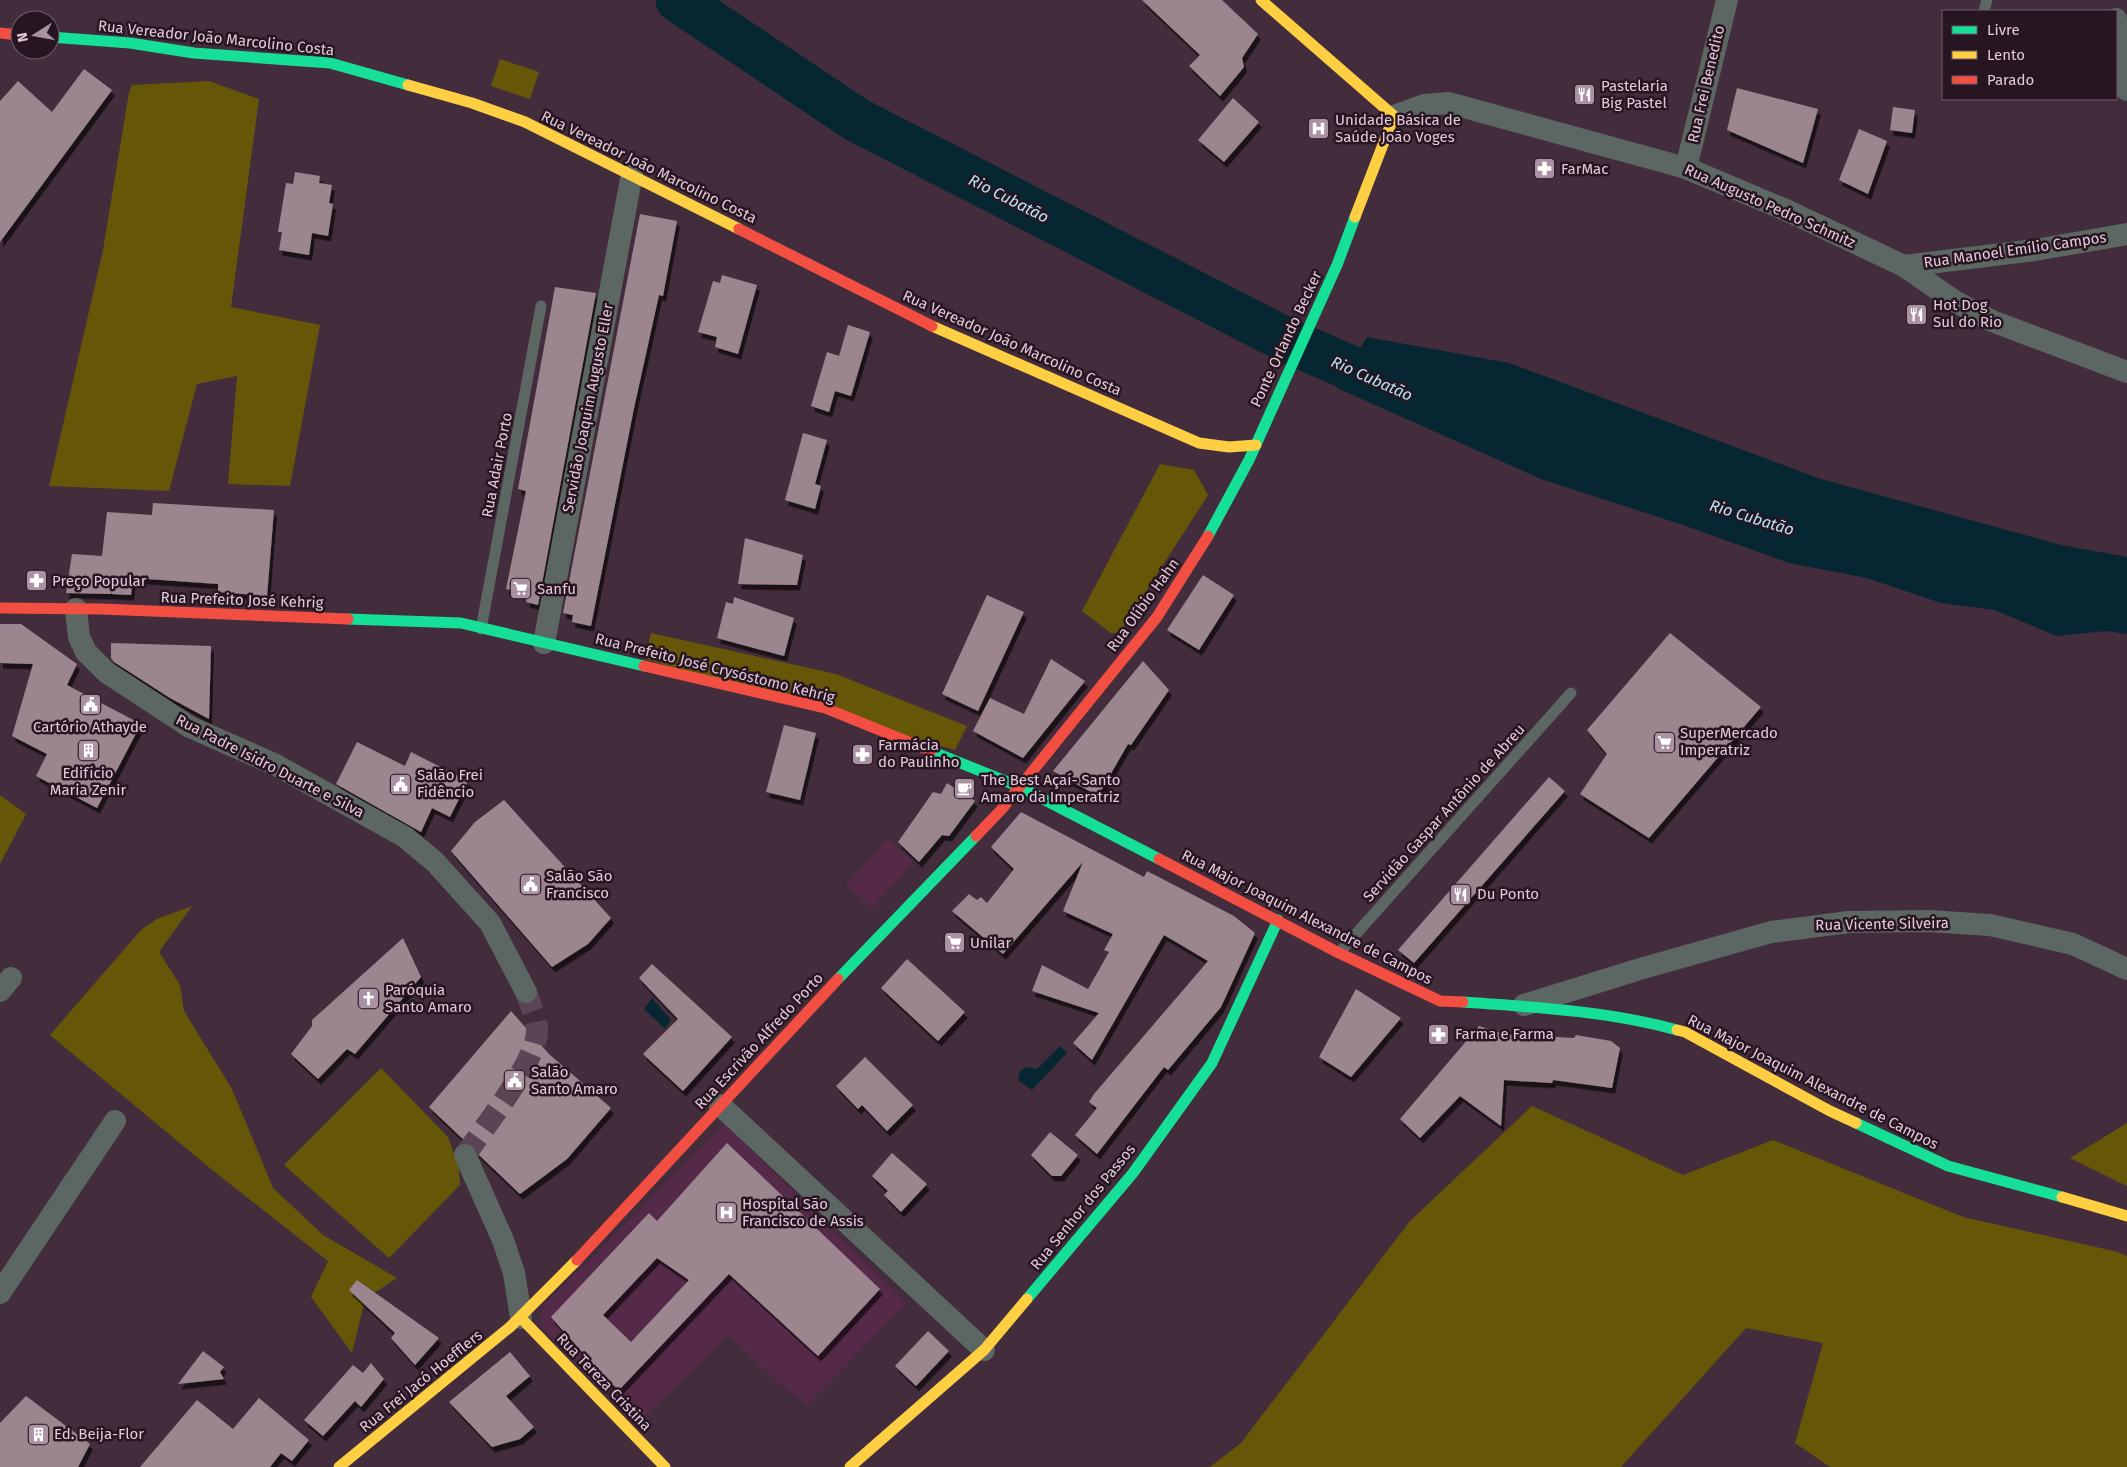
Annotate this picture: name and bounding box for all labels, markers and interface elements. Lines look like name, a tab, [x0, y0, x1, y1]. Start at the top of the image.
north arrow	[10, 10, 60, 60]
legend	[1942, 10, 2117, 100]
street label: Rua Vereador João Marcolino Costa	[97, 17, 335, 59]
text: Livre	[1987, 21, 2020, 39]
street label: Rua Frei Benedito	[1684, 24, 1728, 144]
text: N	[13, 31, 32, 44]
text: Lento	[1987, 46, 2025, 64]
text: Parado	[1987, 71, 2034, 89]
place label: Pastelaria Big Pastel	[1601, 77, 1668, 112]
restaurant icon: Pastelaria Big Pastel	[1573, 83, 1597, 107]
street label: Rua Vereador João Marcolino Costa	[538, 107, 760, 227]
place label: Unidade Básica de Saúde João Voges	[1335, 111, 1461, 146]
hospital icon: Unidade Básica de Saúde João Voges	[1307, 117, 1331, 141]
pharmacy icon: FarMac	[1533, 157, 1557, 181]
place label: FarMac	[1561, 160, 1608, 178]
street label: Rua Augusto Pedro Schmitz	[1682, 160, 1859, 252]
water label: Rio Cubatão	[966, 170, 1052, 227]
street label: Rua Manoel Emílio Campos	[1923, 228, 2107, 272]
street label: Ponte Orlando Becker	[1247, 268, 1326, 410]
street label: Rua Vereador João Marcolino Costa	[900, 286, 1124, 400]
place label: Hot Dog Sul do Rio	[1933, 296, 2002, 331]
street label: Servidão Joaquim Augusto Eller	[559, 302, 617, 514]
restaurant icon: Hot Dog Sul do Rio	[1905, 302, 1929, 326]
water label: Rio Cubatão	[1328, 352, 1416, 405]
street label: Rua Adair Porto	[478, 411, 516, 519]
water label: Rio Cubatão	[1707, 496, 1796, 539]
street label: Rua Olíbio Hahn	[1103, 555, 1183, 655]
pharmacy icon: Preço Popular	[24, 569, 48, 593]
place label: Preço Popular	[52, 572, 147, 590]
supermarket icon: Sanfu	[509, 577, 533, 601]
place label: Sanfu	[537, 580, 576, 598]
street label: Rua Prefeito José Kehrig	[160, 588, 324, 612]
street label: Rua Prefeito José Crysóstomo Kehrig	[593, 629, 837, 707]
public building icon: Cartório Athayde	[78, 692, 102, 716]
street label: Rua Padre Isidro Duarte e Silva	[173, 711, 367, 821]
place label: Cartório Athayde	[33, 718, 147, 736]
street label: Servidão Gaspar Antônio de Abreu	[1359, 720, 1529, 906]
place label: SuperMercado Imperatriz	[1680, 724, 1778, 759]
supermarket icon: SuperMercado Imperatriz	[1652, 730, 1676, 754]
place label: Farmácia do Paulinho	[878, 736, 959, 771]
building icon: Edifício Maria Zenir	[76, 738, 100, 762]
pharmacy icon: Farmácia do Paulinho	[850, 742, 874, 766]
place label: Edifício Maria Zenir	[50, 764, 126, 799]
place label: Salão Frei Fidêncio	[417, 766, 483, 801]
place label: The Best Açaí- Santo Amaro da Imperatriz	[981, 771, 1121, 806]
public building icon: Salão Frei Fidêncio	[389, 772, 413, 796]
cafe icon: The Best Açaí- Santo Amaro da Imperatriz	[953, 777, 977, 801]
street label: Rua Major Joaquim Alexandre de Campos	[1179, 846, 1435, 988]
place label: Salão São Francisco	[546, 867, 613, 902]
public building icon: Salão São Francisco	[518, 873, 542, 897]
restaurant icon: Du Ponto	[1449, 882, 1473, 906]
place label: Du Ponto	[1477, 885, 1539, 903]
street label: Rua Vicente Silveira	[1815, 914, 1949, 934]
supermarket icon: Unilar	[942, 931, 966, 955]
place label: Unilar	[970, 934, 1011, 952]
street label: Rua Escrivão Alfredo Porto	[691, 969, 827, 1113]
place label: Paróquia Santo Amaro	[385, 981, 472, 1016]
church icon: Paróquia Santo Amaro	[357, 987, 381, 1011]
street label: Rua Major Joaquim Alexandre de Campos	[1685, 1011, 1941, 1153]
pharmacy icon: Farma e Farma	[1427, 1022, 1451, 1046]
place label: Farma e Farma	[1455, 1025, 1554, 1043]
place label: Salão Santo Amaro	[531, 1063, 618, 1098]
public building icon: Salão Santo Amaro	[503, 1069, 527, 1093]
street label: Rua Senhor dos Passos	[1027, 1140, 1139, 1274]
place label: Hospital São Francisco de Assis	[742, 1195, 864, 1230]
hospital icon: Hospital São Francisco de Assis	[714, 1201, 738, 1225]
street label: Rua Frei Jacó Hoefflers	[356, 1326, 486, 1436]
street label: Rua Tereza Cristina	[553, 1329, 655, 1435]
building icon: Ed. Beija-Flor	[26, 1422, 50, 1446]
place label: Ed. Beija-Flor	[54, 1425, 144, 1443]

